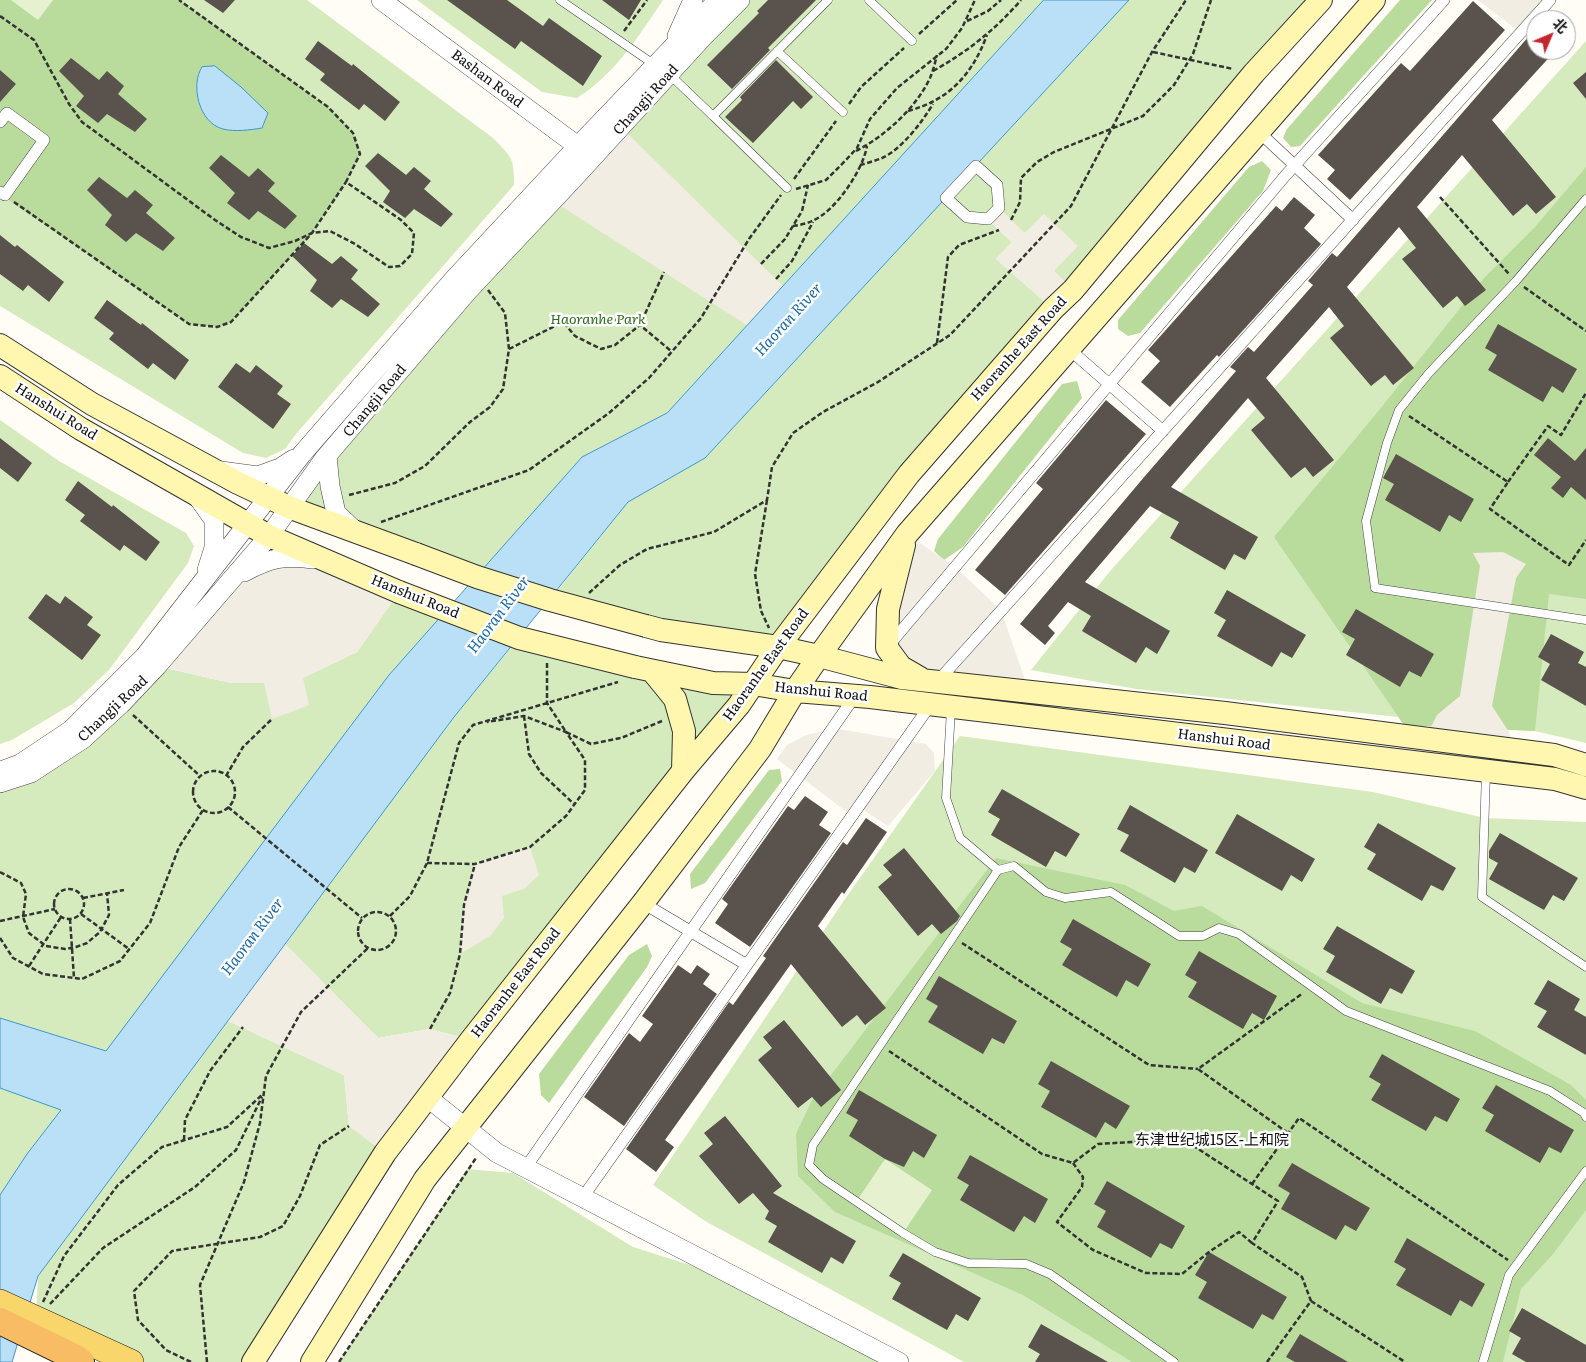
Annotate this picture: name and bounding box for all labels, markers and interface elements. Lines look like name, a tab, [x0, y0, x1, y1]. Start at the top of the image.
north arrow	[1526, 10, 1576, 60]
text: 北	[1549, 13, 1573, 37]
street label: Bashan Road	[448, 47, 526, 111]
street label: Changji Road	[610, 61, 682, 139]
water label: Haoran River	[752, 280, 826, 360]
street label: Haoranhe East Road	[968, 293, 1070, 405]
park label: Haoranhe Park	[550, 312, 646, 328]
street label: Changji Road	[340, 361, 410, 441]
street label: Hanshui Road	[12, 380, 100, 444]
street label: Hanshui Road	[368, 572, 462, 622]
water label: Haoran River	[464, 573, 534, 657]
street label: Haoranhe East Road	[720, 606, 812, 724]
street label: Changji Road	[75, 672, 151, 746]
street label: Hanshui Road	[773, 679, 869, 705]
street label: Hanshui Road	[1176, 726, 1272, 754]
water label: Haoran River	[218, 895, 288, 979]
street label: Haoranhe East Road	[468, 925, 564, 1041]
district label: 东津世纪城15区-上和院	[1135, 1132, 1289, 1150]

